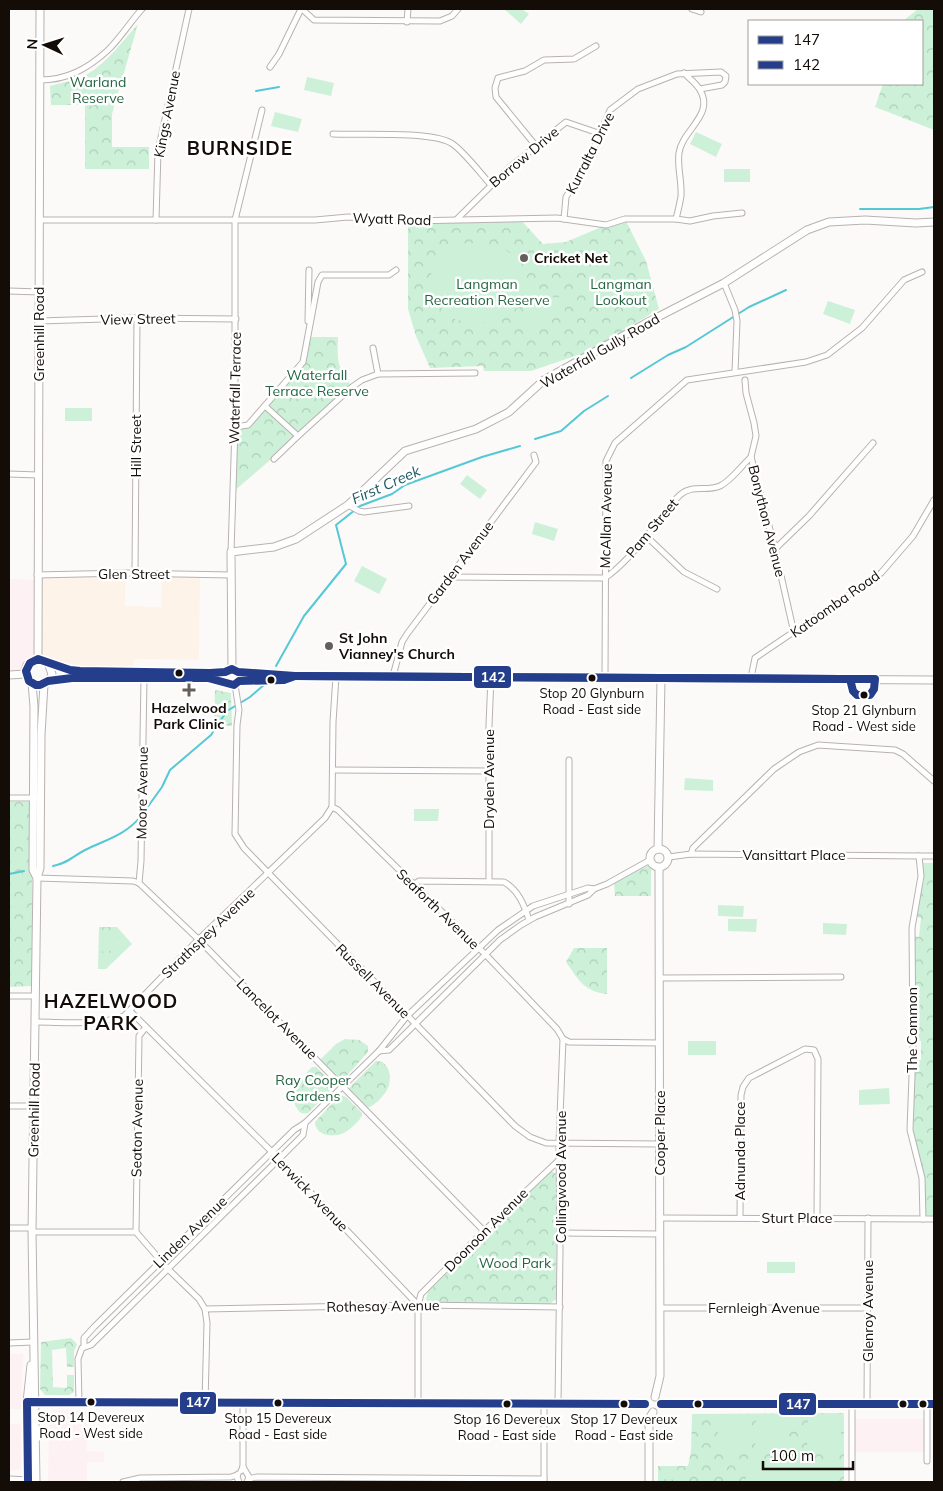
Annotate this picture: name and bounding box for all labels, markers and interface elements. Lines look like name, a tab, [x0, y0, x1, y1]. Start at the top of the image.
north arrow	[20, 20, 70, 70]
legend	[748, 20, 923, 85]
text: 147	[793, 30, 820, 49]
text: N	[23, 38, 41, 50]
text: 142	[793, 55, 820, 74]
street label: Kings Avenue	[150, 69, 184, 159]
park label: Warland Reserve	[70, 73, 126, 107]
street label: Kurralta Drive	[562, 109, 618, 197]
street label: Borrow Drive	[486, 123, 562, 191]
district label: BURNSIDE	[187, 136, 293, 160]
street label: Wyatt Road	[352, 209, 432, 229]
place label: Cricket Net	[534, 249, 608, 267]
marker: Cricket Net	[518, 252, 530, 264]
park label: Langman Recreation Reserve	[424, 275, 550, 309]
park label: Langman Lookout	[590, 275, 652, 309]
street label: Greenhill Road	[30, 287, 48, 381]
street label: View Street	[100, 309, 176, 329]
street label: Waterfall Gully Road	[537, 309, 663, 393]
street label: Waterfall Terrace	[225, 332, 245, 444]
park label: Waterfall Terrace Reserve	[265, 366, 369, 400]
street label: Hill Street	[127, 414, 145, 478]
water label: First Creek	[348, 460, 424, 508]
street label: McAllan Avenue	[596, 463, 616, 569]
street label: Bonython Avenue	[744, 463, 790, 579]
street label: Pam Street	[622, 495, 682, 561]
street label: Garden Avenue	[423, 518, 497, 608]
street label: Glen Street	[98, 565, 170, 583]
street label: Katoomba Road	[787, 566, 883, 642]
place label: St John Vianney's Church	[338, 629, 455, 663]
marker: St John Vianney's Church	[323, 640, 335, 652]
line badge: 142	[473, 665, 512, 689]
unlabelled marker	[174, 668, 184, 678]
text: 142	[480, 668, 506, 686]
marker: Stop 20 Glynburn Road - East side	[587, 673, 597, 683]
unlabelled marker	[266, 675, 276, 685]
marker: Hazelwood Park Clinic	[182, 683, 196, 697]
place label: Stop 20 Glynburn Road - East side	[540, 685, 644, 717]
marker: Stop 21 Glynburn Road - West side	[859, 690, 869, 700]
place label: Hazelwood Park Clinic	[151, 699, 227, 733]
place label: Stop 21 Glynburn Road - West side	[812, 702, 916, 734]
street label: Dryden Avenue	[480, 729, 498, 829]
street label: Moore Avenue	[132, 746, 152, 840]
street label: Vansittart Place	[742, 846, 846, 864]
street label: Seaforth Avenue	[393, 865, 483, 953]
street label: Strathspey Avenue	[158, 884, 258, 982]
street label: Russell Avenue	[332, 940, 414, 1022]
street label: Lancelot Avenue	[233, 975, 321, 1063]
street label: The Common	[903, 987, 921, 1073]
district label: HAZELWOOD PARK	[44, 989, 178, 1035]
street label: Greenhill Road	[24, 1062, 44, 1158]
park label: Ray Cooper Gardens	[275, 1071, 352, 1105]
street label: Seaton Avenue	[127, 1079, 147, 1177]
street label: Cooper Place	[651, 1090, 669, 1176]
street label: Adnunda Place	[731, 1102, 749, 1200]
street label: Collingwood Avenue	[552, 1111, 570, 1243]
street label: Lerwick Avenue	[268, 1149, 352, 1235]
street label: Doonoon Avenue	[440, 1184, 532, 1276]
street label: Linden Avenue	[149, 1192, 231, 1272]
street label: Sturt Place	[762, 1209, 832, 1227]
park label: Wood Park	[479, 1254, 552, 1272]
street label: Glenroy Avenue	[859, 1260, 877, 1362]
street label: Rothesay Avenue	[326, 1296, 440, 1316]
street label: Fernleigh Avenue	[708, 1299, 820, 1317]
line badge: 147	[179, 1391, 217, 1415]
line badge: 147	[778, 1392, 817, 1416]
text: 147	[185, 1393, 211, 1411]
text: 147	[785, 1395, 811, 1413]
marker: Stop 14 Devereux Road - West side	[86, 1397, 96, 1407]
marker: Stop 15 Devereux Road - East side	[273, 1398, 283, 1408]
marker: Stop 16 Devereux Road - East side	[502, 1399, 512, 1409]
marker: Stop 17 Devereux Road - East side	[619, 1399, 629, 1409]
unlabelled marker	[693, 1399, 703, 1409]
unlabelled marker	[898, 1399, 908, 1409]
unlabelled marker	[918, 1399, 928, 1409]
place label: Stop 14 Devereux Road - West side	[38, 1409, 144, 1441]
place label: Stop 15 Devereux Road - East side	[225, 1410, 331, 1442]
place label: Stop 16 Devereux Road - East side	[454, 1411, 560, 1443]
place label: Stop 17 Devereux Road - East side	[571, 1411, 677, 1443]
scale bar	[763, 1438, 853, 1470]
text: 100 m	[770, 1446, 814, 1465]

